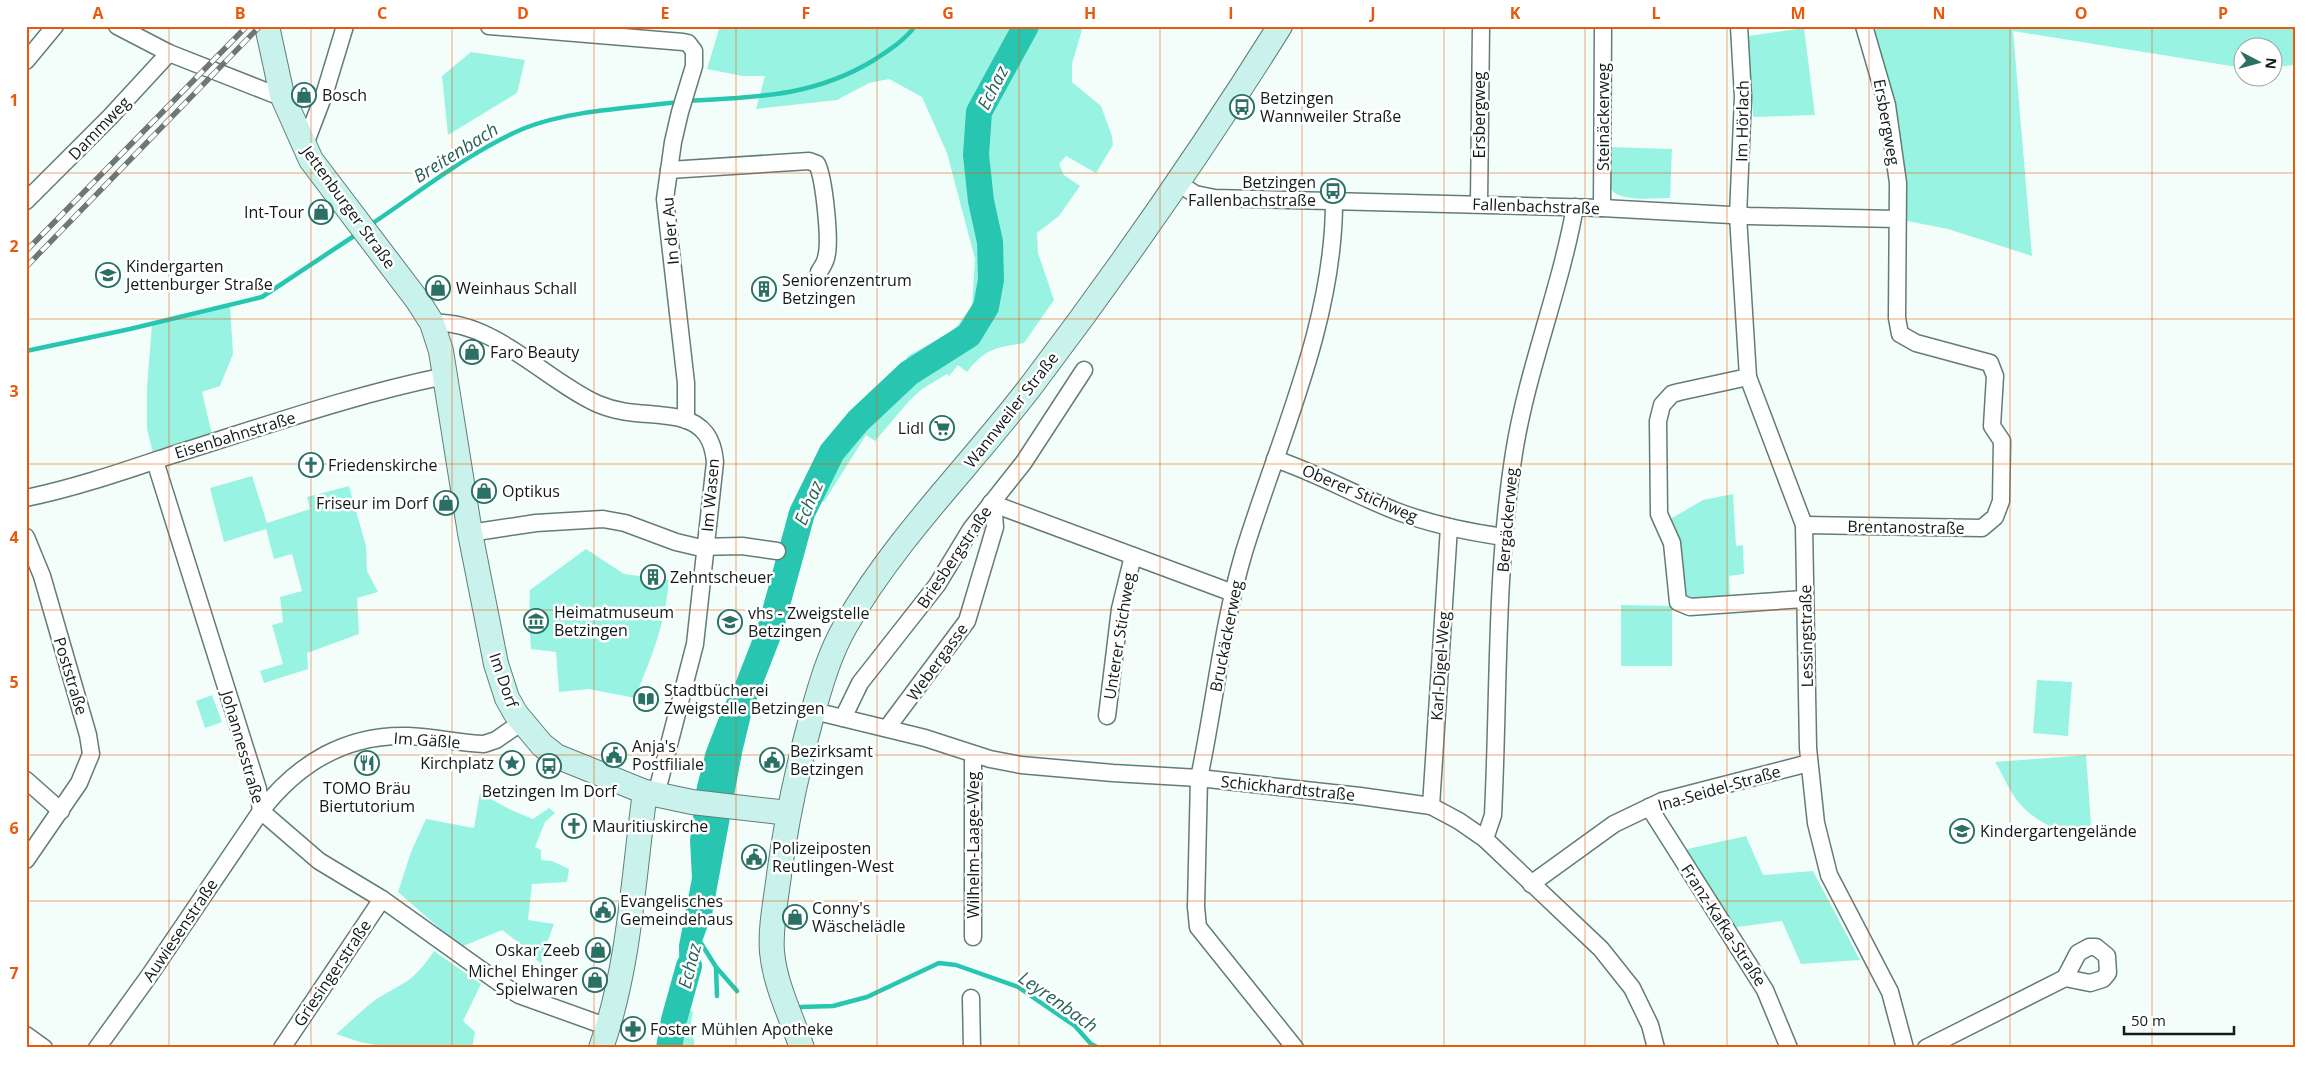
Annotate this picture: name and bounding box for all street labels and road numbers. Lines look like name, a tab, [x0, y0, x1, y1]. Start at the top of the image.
street label: Steinäckerweg	[1592, 63, 1614, 171]
street label: Ersbergweg	[1468, 71, 1490, 159]
street label: Ersbergweg	[1869, 77, 1905, 167]
street label: Im Hörlach	[1730, 80, 1754, 162]
street label: Dammweg	[63, 91, 135, 164]
street label: Jettenburger Straße	[296, 140, 401, 273]
street label: Fallenbachstraße	[1472, 193, 1600, 219]
street label: In der Au	[656, 196, 684, 266]
street label: Wannweiler Straße	[959, 348, 1063, 472]
street label: Eisenbahnstraße	[172, 406, 298, 464]
street label: Im Wasen	[696, 457, 724, 533]
street label: Oberer Stichweg	[1299, 459, 1421, 527]
street label: Bergäckerweg	[1491, 466, 1523, 573]
street label: Briesbergstraße	[912, 501, 996, 613]
street label: Brentanostraße	[1847, 515, 1965, 539]
street label: Unterer Stichweg	[1098, 571, 1140, 701]
street label: Bruckäckerweg	[1204, 578, 1248, 694]
street label: Lessingstraße	[1794, 584, 1818, 688]
street label: Karl-Digel-Weg	[1425, 610, 1455, 721]
street label: Webergasse	[901, 619, 973, 705]
street label: Poststraße	[49, 634, 93, 718]
street label: Im Dorf	[484, 650, 524, 712]
street label: Johannesstraße	[216, 686, 270, 806]
street label: Im Gäßle	[393, 727, 461, 753]
street label: Ina-Seidel-Straße	[1655, 760, 1783, 816]
street label: Schickhardtstraße	[1220, 770, 1356, 806]
street label: Wilhelm-Laage-Weg	[962, 771, 984, 919]
street label: Franz-Kafka-Straße	[1676, 860, 1772, 990]
street label: Auwiesenstraße	[137, 874, 223, 986]
street label: Griesingerstraße	[288, 915, 376, 1031]

